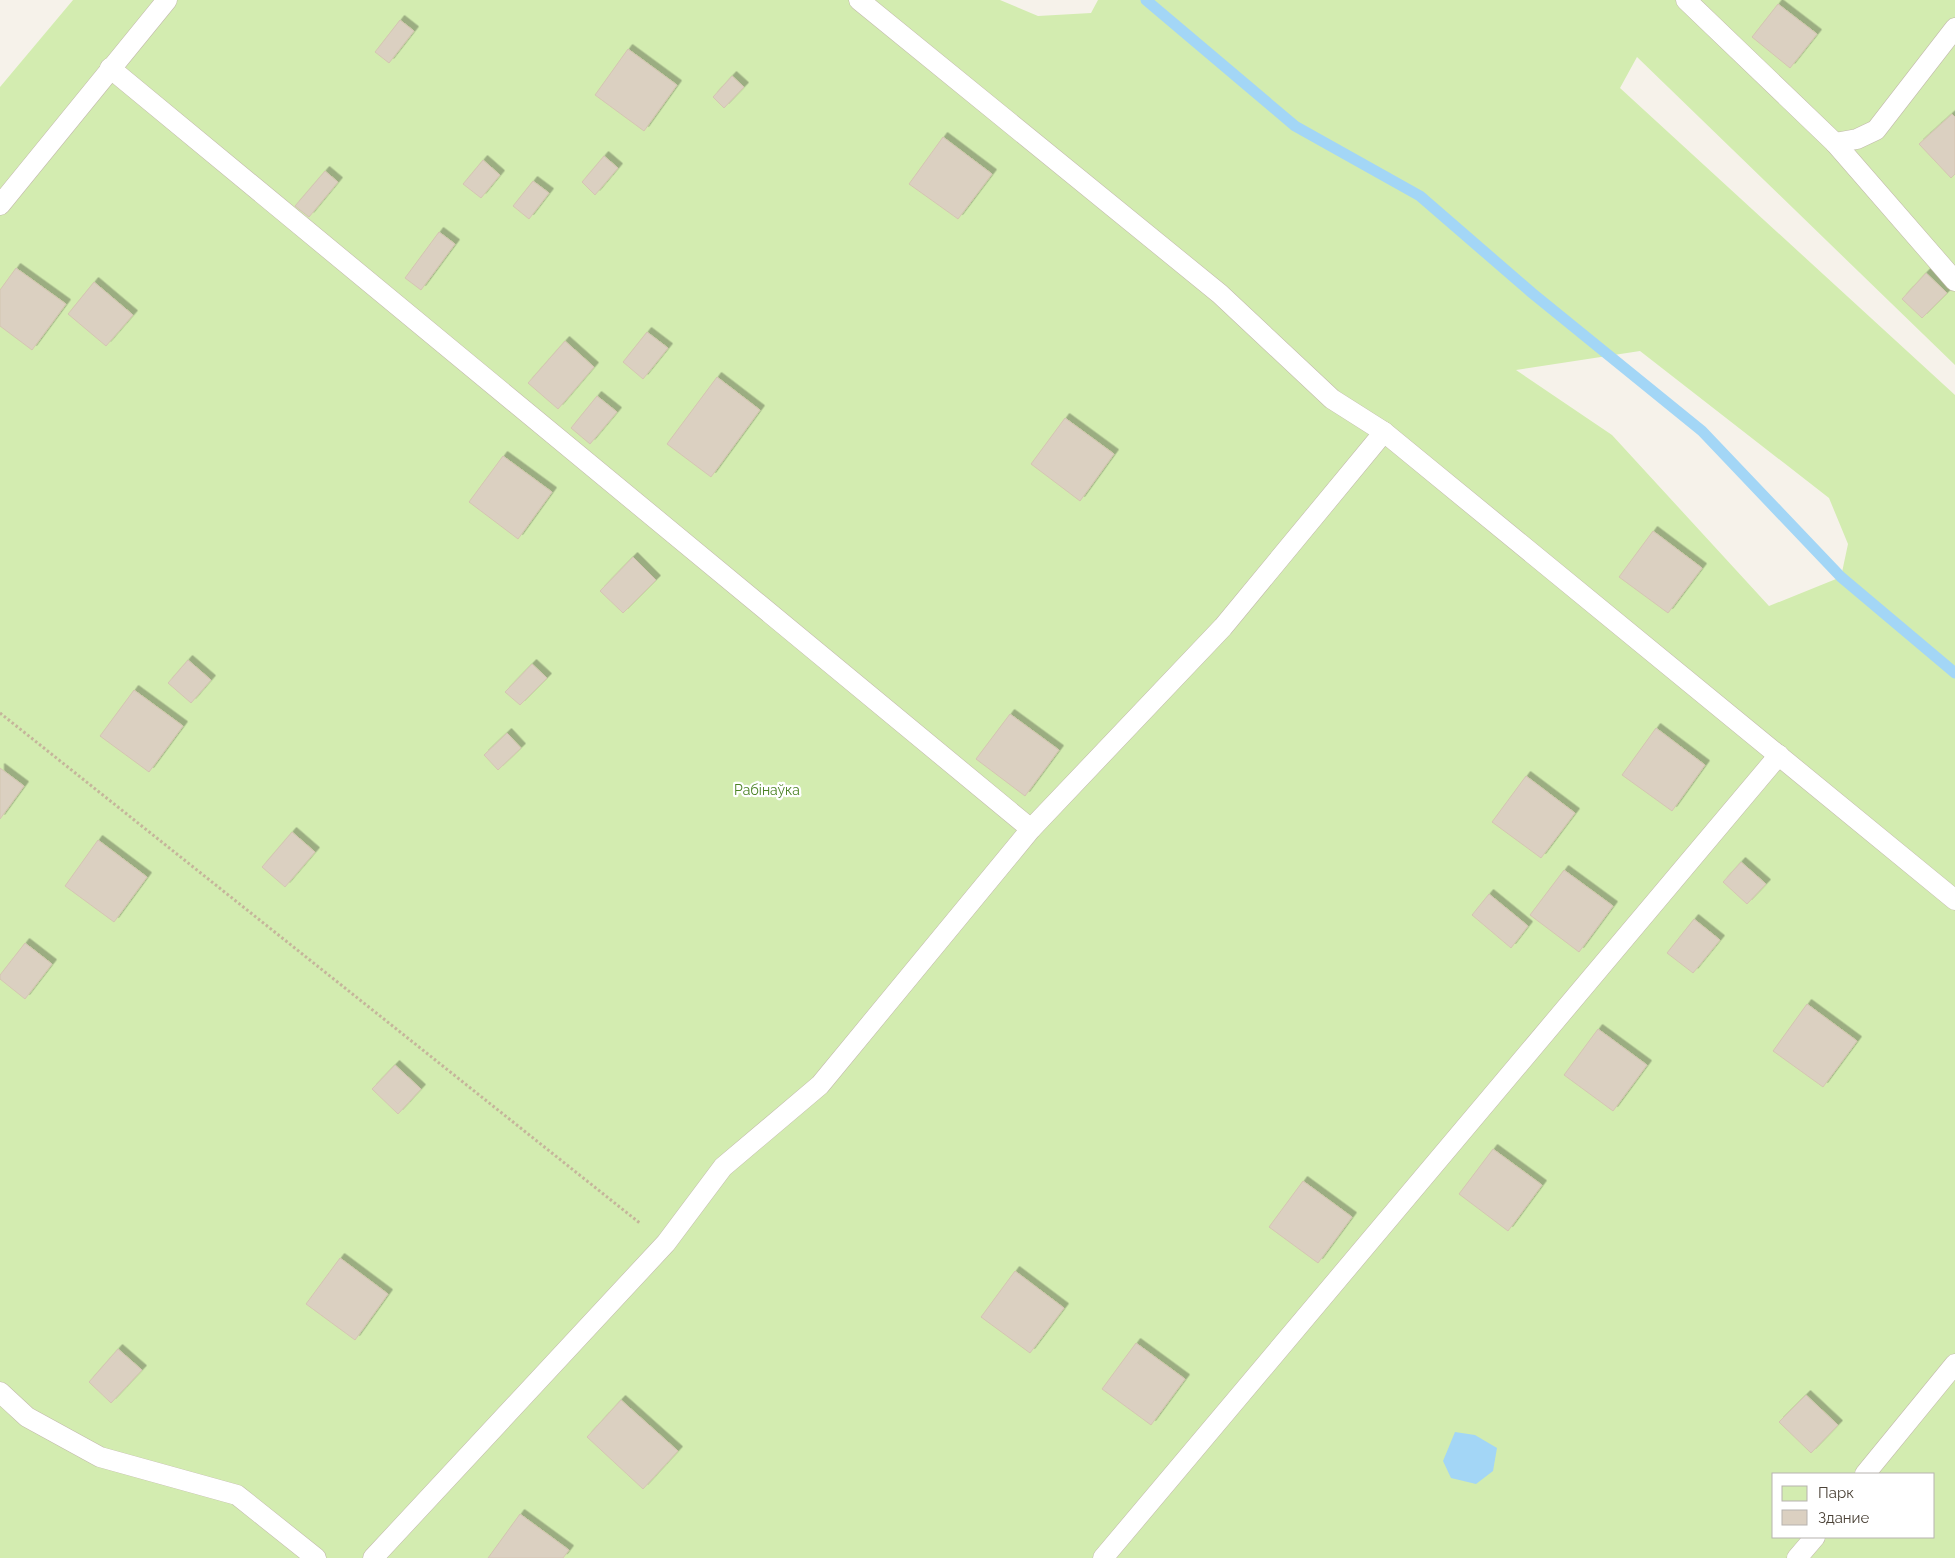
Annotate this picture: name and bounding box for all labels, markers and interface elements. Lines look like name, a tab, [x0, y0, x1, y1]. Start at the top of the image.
park label: Рабінаўка	[734, 782, 800, 798]
legend	[1772, 1473, 1935, 1538]
text: Парк	[1818, 1484, 1854, 1502]
text: Здание	[1818, 1509, 1870, 1527]

